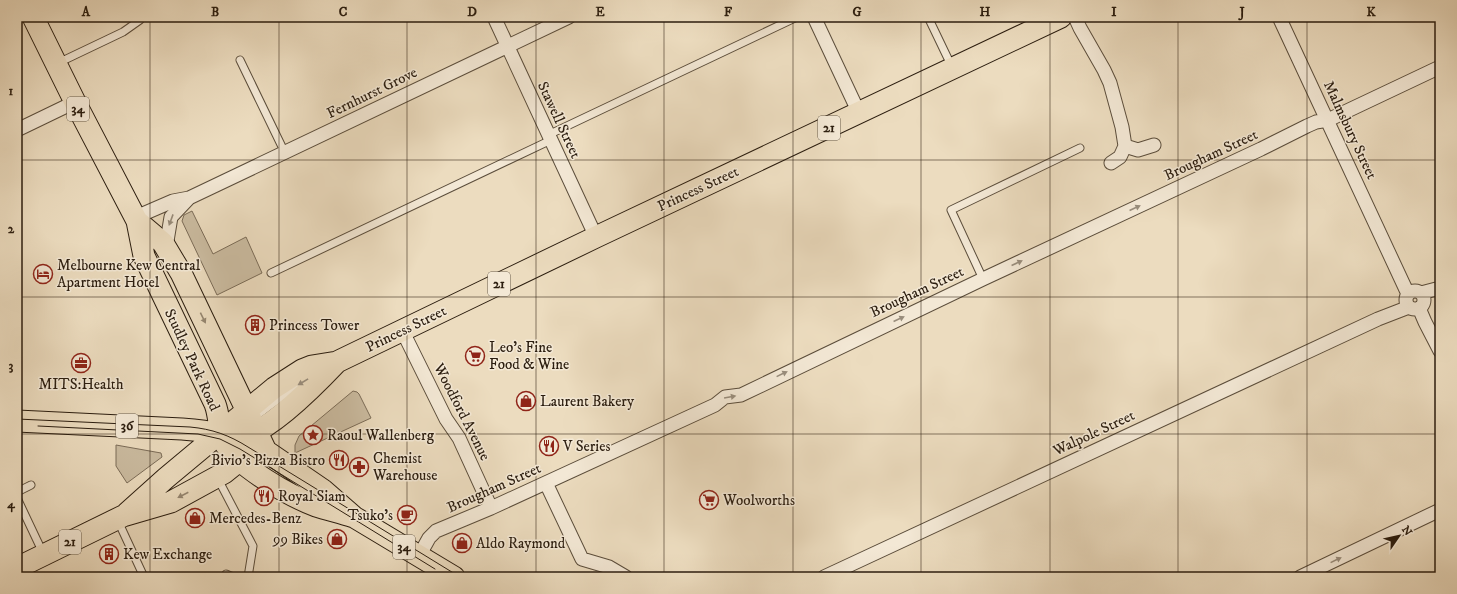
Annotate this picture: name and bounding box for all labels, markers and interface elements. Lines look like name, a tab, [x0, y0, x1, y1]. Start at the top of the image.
text: A	[81, 4, 91, 20]
text: B	[211, 4, 219, 20]
text: C	[339, 4, 348, 20]
text: D	[467, 4, 477, 20]
text: E	[595, 4, 605, 20]
text: F	[724, 4, 733, 20]
text: G	[852, 4, 862, 20]
text: H	[980, 4, 991, 20]
text: I	[1111, 4, 1117, 20]
text: J	[1237, 4, 1245, 21]
text: K	[1366, 4, 1376, 20]
street label: Fernhurst Grove	[324, 63, 420, 123]
street label: Malmsbury Street	[1319, 78, 1381, 182]
street label: Stawell Street	[533, 79, 585, 162]
text: 1	[9, 83, 14, 99]
road number: 34	[67, 97, 89, 121]
road number: 21	[818, 116, 840, 140]
street label: Brougham Street	[1161, 125, 1261, 185]
street label: Princess Street	[654, 162, 742, 216]
one-way arrow	[1129, 205, 1141, 211]
one-way arrow	[168, 214, 174, 226]
text: 2	[8, 221, 15, 237]
place label: Melbourne Kew Central Apartment Hotel	[57, 256, 201, 292]
one-way arrow	[1011, 260, 1023, 266]
street label: Brougham Street	[867, 262, 967, 322]
hotel icon: Melbourne Kew Central Apartment Hotel	[32, 263, 54, 285]
road number: 21	[488, 272, 510, 296]
street label: Princess Street	[363, 301, 450, 357]
street label: Studley Park Road	[160, 306, 224, 415]
one-way arrow	[200, 312, 206, 323]
building icon: Princess Tower	[244, 314, 266, 336]
place label: Princess Tower	[269, 316, 360, 335]
one-way arrow	[894, 316, 905, 322]
place label: Leo's Fine Food & Wine	[489, 338, 569, 374]
supermarket icon: Leo's Fine Food & Wine	[464, 345, 486, 367]
office icon: MITS:Health	[70, 352, 92, 374]
text: 3	[9, 358, 14, 374]
street label: Woodford Avenue	[429, 359, 495, 464]
one-way arrow	[776, 371, 788, 377]
place label: MITS:Health	[38, 375, 124, 394]
one-way arrow	[297, 379, 309, 386]
shop icon: Laurent Bakery	[515, 390, 537, 412]
place label: Laurent Bakery	[540, 392, 635, 411]
one-way arrow	[724, 393, 737, 399]
street label: Walpole Street	[1049, 406, 1138, 461]
road number: 36	[116, 414, 138, 438]
place icon: Raoul Wallenberg	[302, 424, 324, 446]
place label: Raoul Wallenberg	[327, 426, 435, 445]
restaurant icon: V Series	[538, 435, 560, 457]
place label: V Series	[562, 437, 610, 456]
restaurant icon: Bivio's Pizza Bistro	[328, 449, 350, 471]
place label: Chemist Warehouse	[372, 449, 438, 485]
place label: Bivio's Pizza Bistro	[211, 451, 325, 470]
pharmacy icon: Chemist Warehouse	[348, 456, 370, 478]
street label: Brougham Street	[444, 459, 544, 517]
restaurant icon: Royal Siam	[253, 485, 275, 507]
place label: Royal Siam	[278, 487, 346, 506]
supermarket icon: Woolworths	[698, 489, 720, 511]
place label: Woolworths	[722, 491, 795, 510]
one-way arrow	[177, 492, 189, 499]
text: 4	[6, 496, 15, 513]
cafe icon: Tsuko's	[396, 504, 418, 526]
place label: Tsuko's	[347, 506, 393, 525]
shop icon: Mercedes-Benz	[184, 507, 206, 529]
place label: Mercedes-Benz	[209, 509, 302, 528]
north arrow	[1379, 516, 1419, 556]
text: N	[1398, 523, 1415, 539]
shop icon: 99 Bikes	[326, 528, 348, 550]
road number: 21	[59, 530, 81, 554]
place label: 99 Bikes	[272, 530, 323, 549]
shop icon: Aldo Raymond	[451, 532, 473, 554]
place label: Aldo Raymond	[476, 534, 566, 553]
road number: 34	[393, 535, 415, 559]
building icon: Kew Exchange	[98, 543, 120, 565]
place label: Kew Exchange	[123, 545, 212, 564]
one-way arrow	[1330, 557, 1341, 563]

